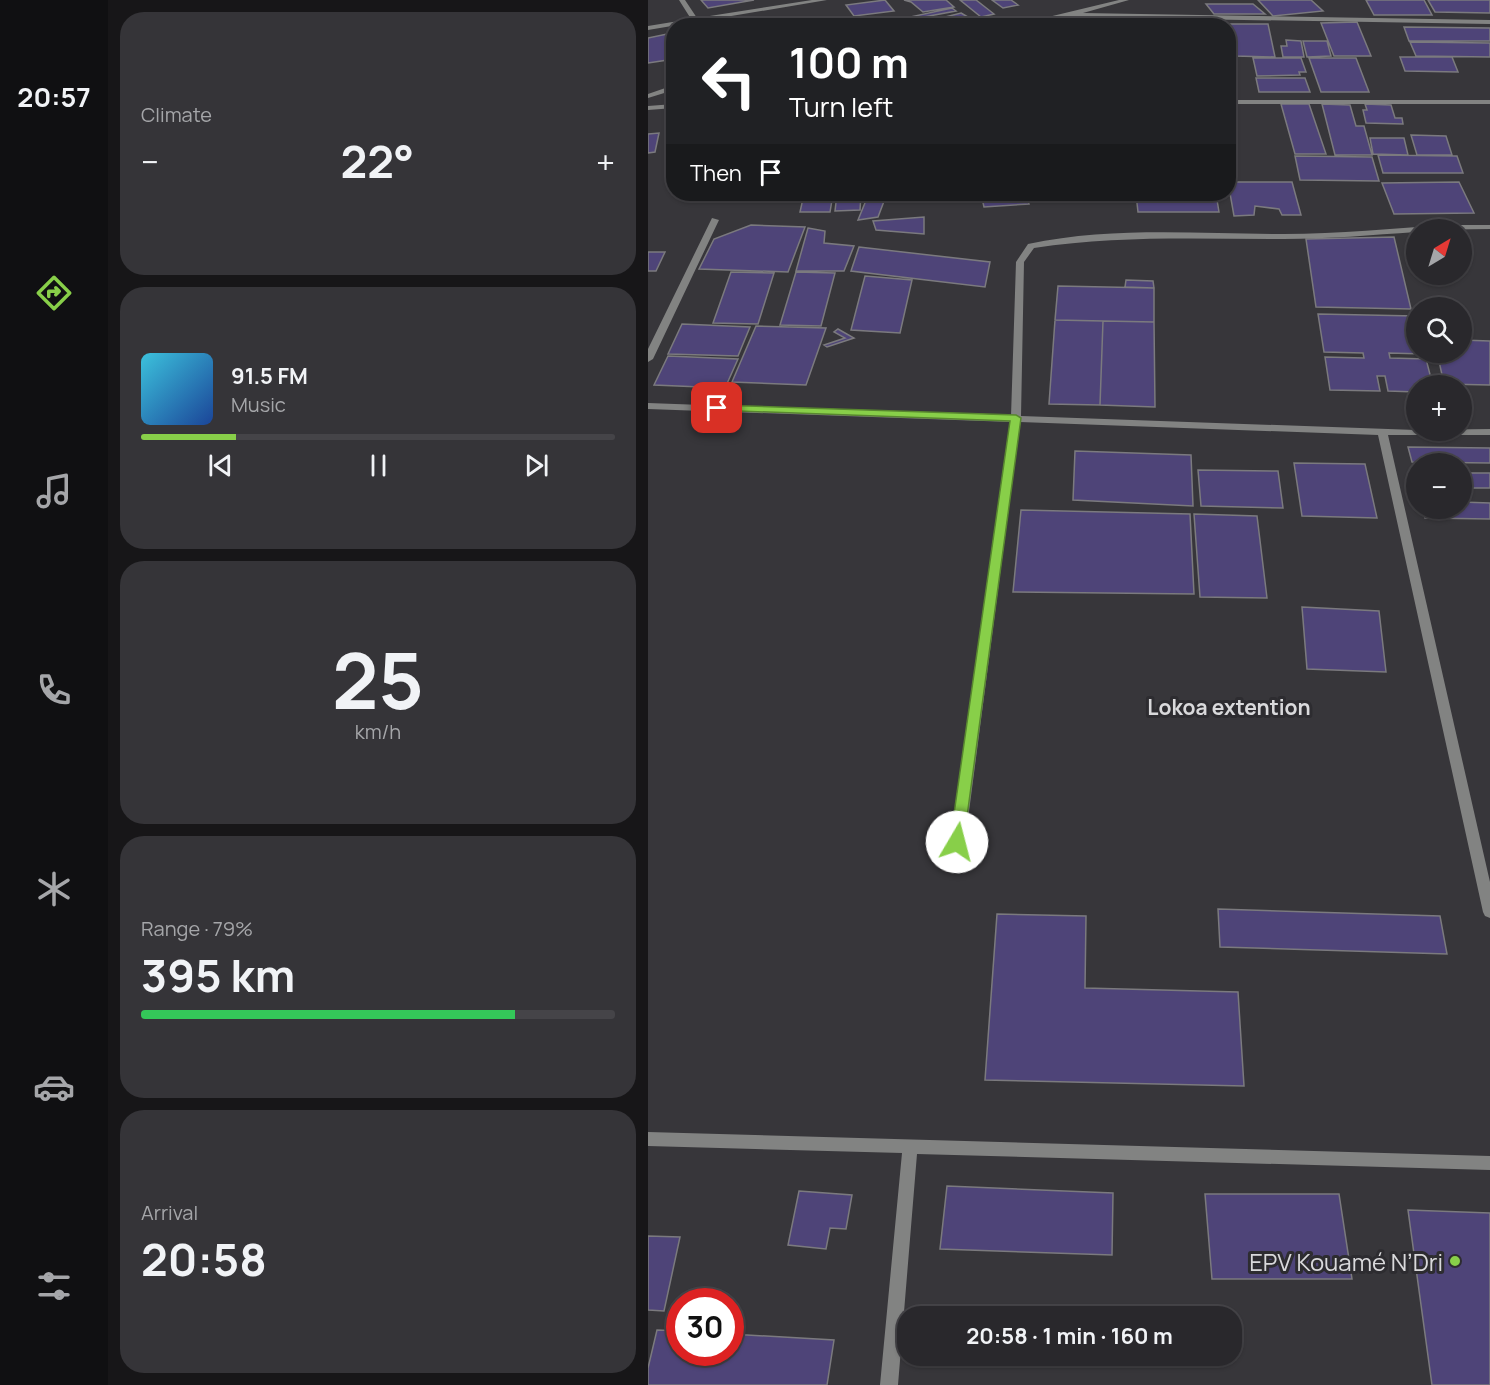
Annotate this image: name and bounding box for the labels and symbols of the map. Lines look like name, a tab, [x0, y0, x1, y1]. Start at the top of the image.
north arrow	[1406, 219, 1472, 285]
pin	[691, 382, 742, 433]
district label: Lokoa extention	[1147, 693, 1311, 721]
position arrow	[925, 810, 989, 874]
place label: EPV Kouamé NʼDri	[1249, 1245, 1443, 1278]
marker: EPV Kouamé NʼDri	[1448, 1254, 1462, 1268]
speed limit sign: 30	[666, 1288, 744, 1366]

